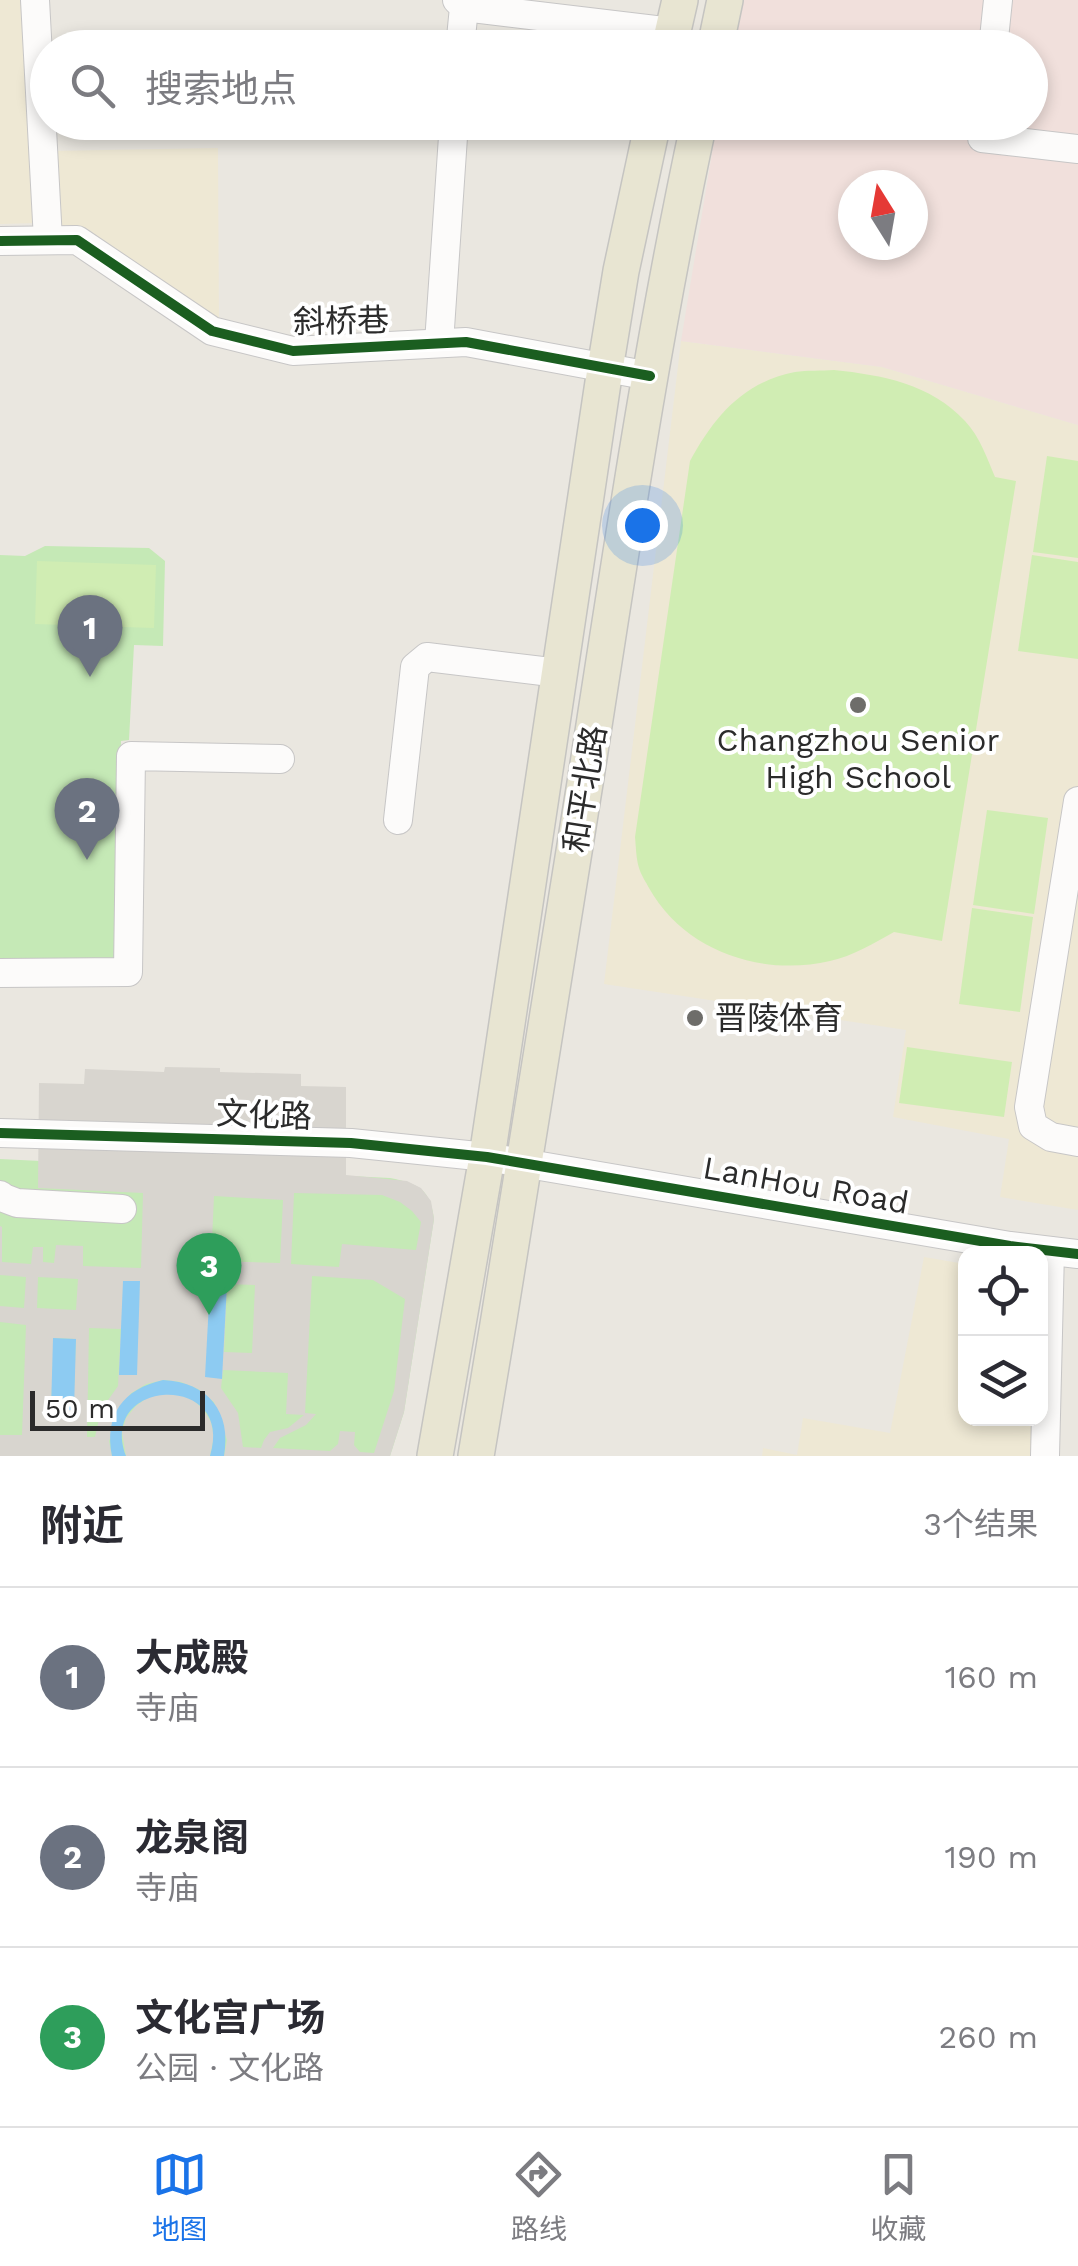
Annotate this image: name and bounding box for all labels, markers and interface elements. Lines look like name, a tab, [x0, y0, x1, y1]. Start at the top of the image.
search box	[30, 30, 1048, 140]
icon: search	[65, 58, 120, 113]
text: 搜索地点	[145, 67, 297, 111]
north arrow	[838, 170, 928, 260]
street label: 斜桥巷	[293, 301, 389, 341]
your location	[617, 500, 668, 551]
pin: 1	[58, 594, 122, 677]
marker: Changzhou Senior High School	[847, 694, 869, 716]
place label: Changzhou Senior High School	[716, 721, 1000, 796]
street label: 和平北路	[556, 723, 614, 855]
pin: 2	[54, 778, 120, 860]
place label: 晋陵体育	[715, 999, 843, 1037]
marker: 晋陵体育	[684, 1007, 706, 1029]
street label: 文化路	[215, 1094, 313, 1136]
street label: LanHou Road	[700, 1148, 912, 1222]
pin: 3	[176, 1232, 242, 1315]
map controls	[958, 1246, 1048, 1426]
button: locate	[958, 1246, 1048, 1336]
button: layers	[958, 1336, 1048, 1426]
scale bar	[30, 1386, 205, 1430]
text: 50 m	[45, 1392, 115, 1425]
text: 附近	[40, 1501, 124, 1550]
text: 3个结果	[923, 1505, 1038, 1543]
text: 大成殿	[135, 1636, 249, 1680]
text: 1	[66, 1658, 79, 1696]
text: 160 m	[945, 1658, 1038, 1696]
text: 寺庙	[135, 1689, 199, 1727]
text: 龙泉阁	[135, 1816, 249, 1860]
text: 2	[63, 1838, 82, 1876]
text: 190 m	[944, 1838, 1038, 1876]
text: 寺庙	[135, 1869, 199, 1907]
text: 文化宫广场	[135, 1996, 325, 2040]
text: 3	[63, 2018, 82, 2056]
text: 260 m	[939, 2018, 1038, 2056]
text: 公园 · 文化路	[135, 2049, 324, 2087]
tab: 地图	[152, 2147, 208, 2247]
tab: 路线	[511, 2147, 567, 2247]
tab: 收藏	[870, 2147, 926, 2247]

